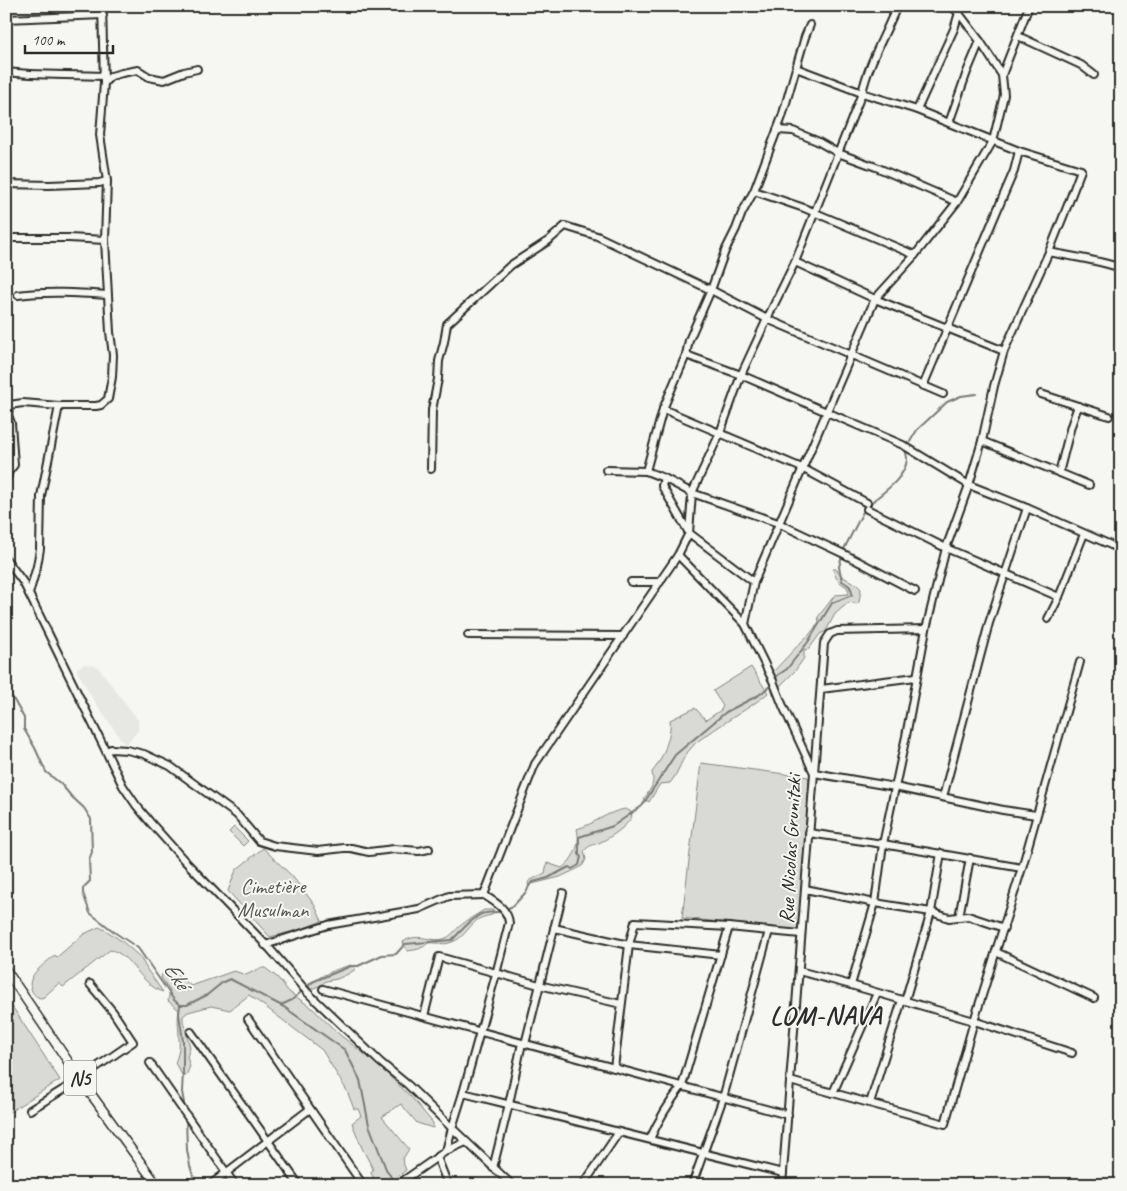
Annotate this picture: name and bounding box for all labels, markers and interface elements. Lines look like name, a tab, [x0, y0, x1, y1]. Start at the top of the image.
scale bar	[25, 22, 112, 54]
text: 100 m	[32, 31, 66, 50]
street label: Rue Nicolas Grunitzki	[773, 771, 807, 924]
park label: Cimetière Musulman	[238, 873, 309, 923]
water label: Eké	[157, 957, 199, 1000]
district label: LOM-NAVA	[770, 999, 883, 1032]
road number: N5	[64, 1060, 96, 1096]

